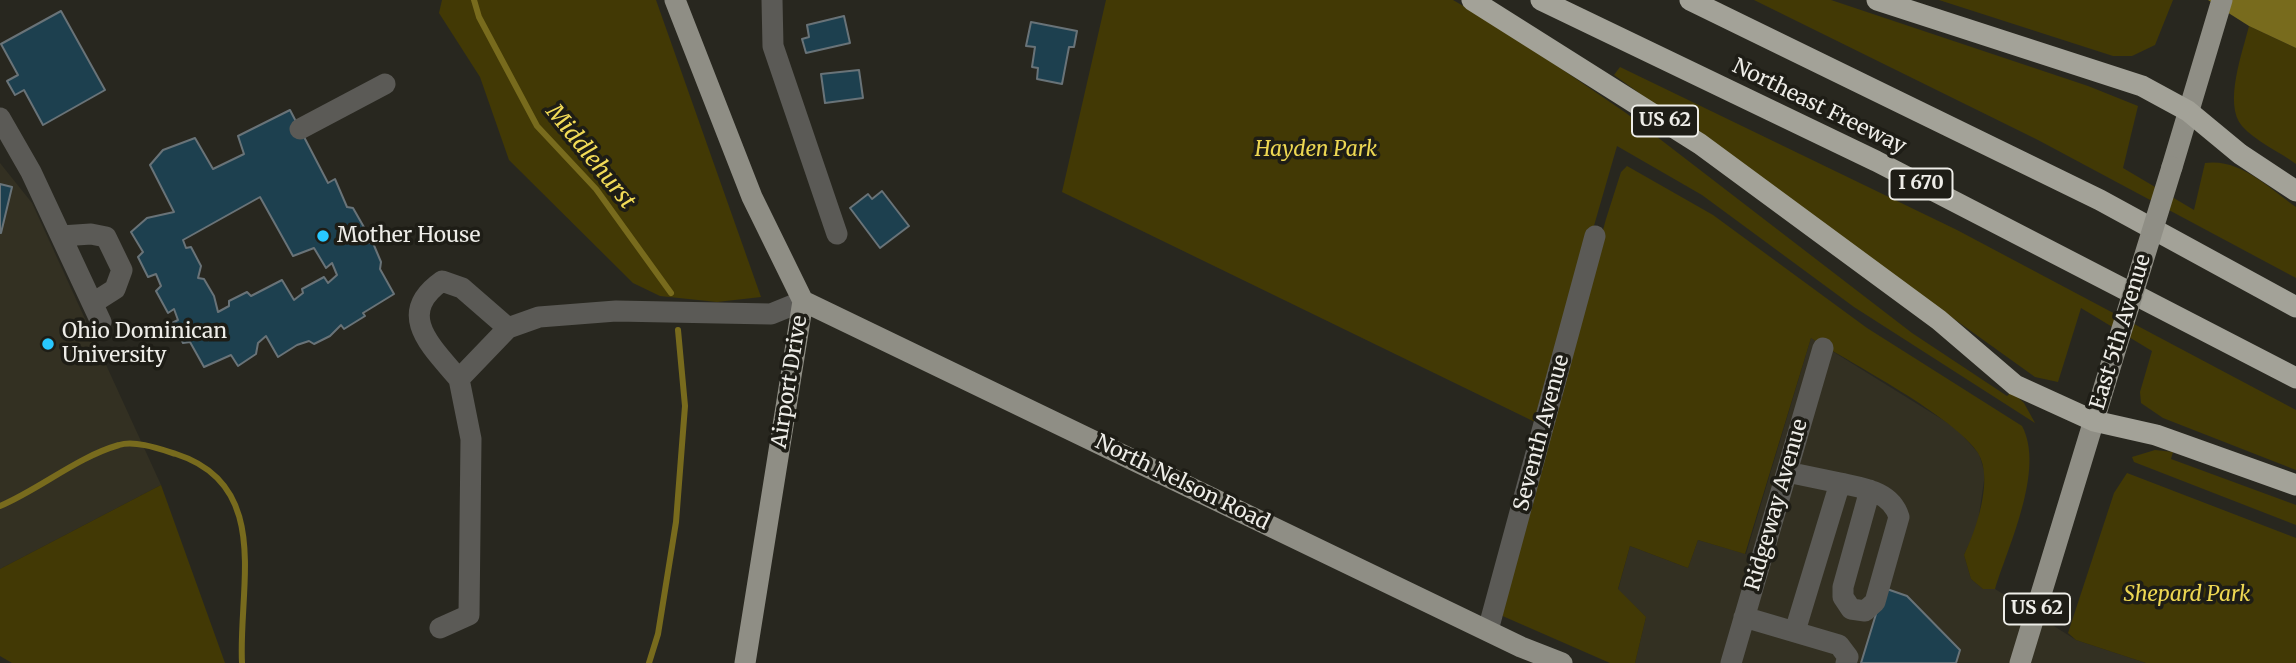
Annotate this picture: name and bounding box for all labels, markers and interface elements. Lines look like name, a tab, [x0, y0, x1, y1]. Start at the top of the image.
street label: Northeast Freeway	[1728, 54, 1910, 160]
water label: Middlehurst	[540, 99, 640, 215]
road number: US 62	[1632, 105, 1698, 136]
park label: Hayden Park	[1255, 137, 1377, 163]
road number: I 670	[1890, 168, 1952, 200]
place label: Mother House	[337, 223, 480, 249]
marker: Mother House	[315, 228, 331, 244]
street label: East 5th Avenue	[2085, 251, 2157, 413]
street label: Airport Drive	[767, 314, 813, 450]
place label: Ohio Dominican University	[62, 319, 227, 369]
marker: Ohio Dominican University	[40, 336, 56, 352]
street label: Seventh Avenue	[1509, 352, 1575, 514]
street label: Ridgeway Avenue	[1740, 416, 1814, 594]
street label: North Nelson Road	[1091, 430, 1273, 536]
park label: Shepard Park	[2123, 582, 2251, 608]
road number: US 62	[2004, 594, 2070, 624]

